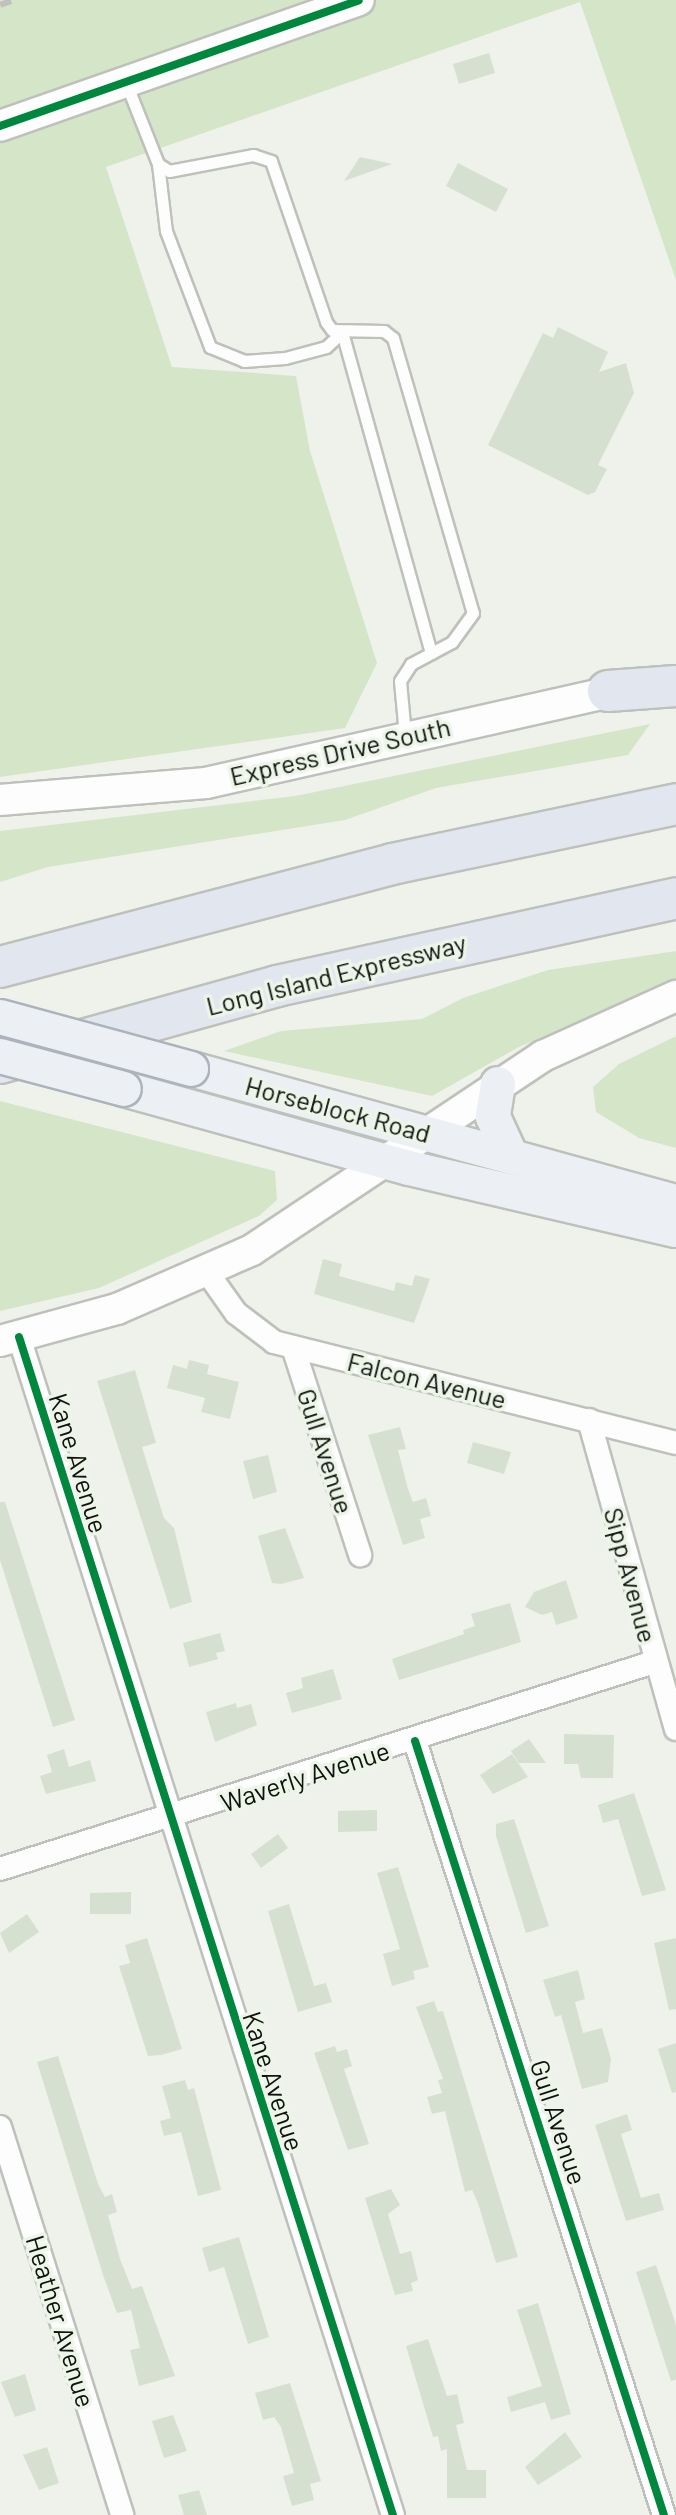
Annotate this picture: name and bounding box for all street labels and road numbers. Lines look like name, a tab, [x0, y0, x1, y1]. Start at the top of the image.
street label: Express Drive South	[227, 710, 453, 792]
street label: Long Island Expressway	[203, 927, 469, 1021]
street label: Horseblock Road	[242, 1069, 434, 1149]
street label: Falcon Avenue	[344, 1345, 510, 1415]
street label: Gull Avenue	[291, 1385, 361, 1517]
street label: Kane Avenue	[43, 1389, 115, 1537]
street label: Sipp Avenue	[598, 1504, 664, 1646]
street label: Waverly Avenue	[217, 1734, 393, 1818]
street label: Kane Avenue	[237, 2007, 311, 2155]
street label: Gull Avenue	[524, 2056, 594, 2188]
street label: Heather Avenue	[20, 2231, 102, 2411]

